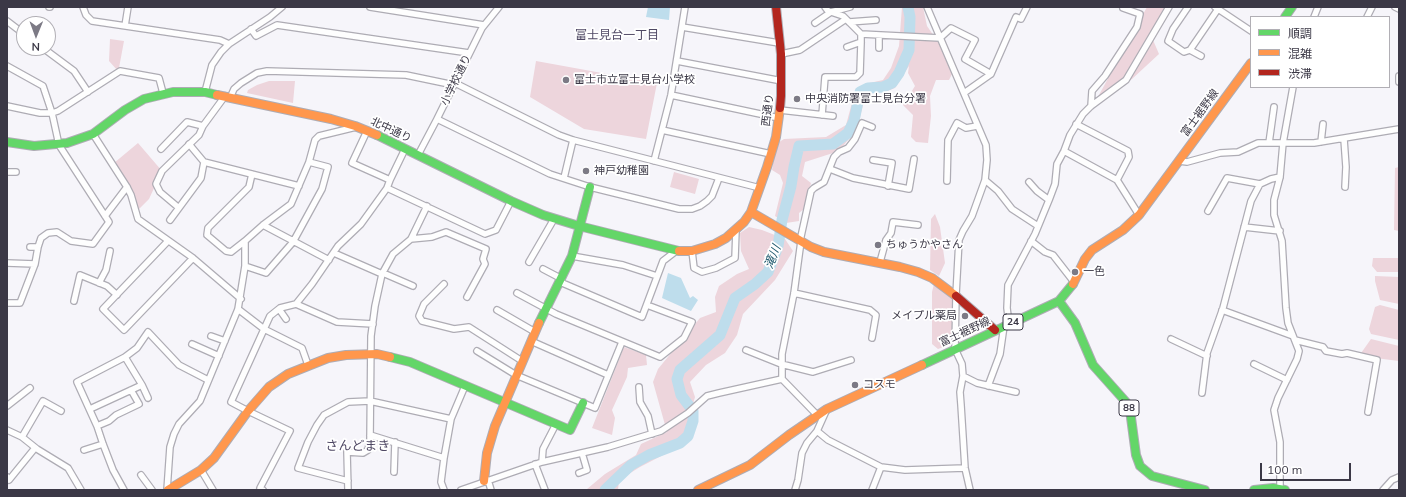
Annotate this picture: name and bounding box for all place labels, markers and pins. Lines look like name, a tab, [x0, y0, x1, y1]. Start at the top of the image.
place label: 富士市立富士見台小学校	[574, 73, 695, 87]
marker: 富士市立富士見台小学校	[561, 75, 571, 85]
place label: 中央消防署富士見台分署	[805, 92, 926, 106]
marker: 中央消防署富士見台分署	[792, 94, 802, 104]
place label: 神戸幼稚園	[594, 164, 649, 178]
marker: 神戸幼稚園	[581, 166, 591, 176]
place label: ちゅうかやさん	[886, 238, 963, 252]
marker: ちゅうかやさん	[873, 240, 883, 250]
place label: 一色	[1083, 265, 1105, 279]
marker: 一色	[1070, 267, 1080, 277]
place label: メイプル薬局	[891, 309, 957, 323]
marker: メイプル薬局	[960, 311, 970, 321]
place label: コスモ	[863, 378, 896, 392]
marker: コスモ	[850, 380, 860, 390]

